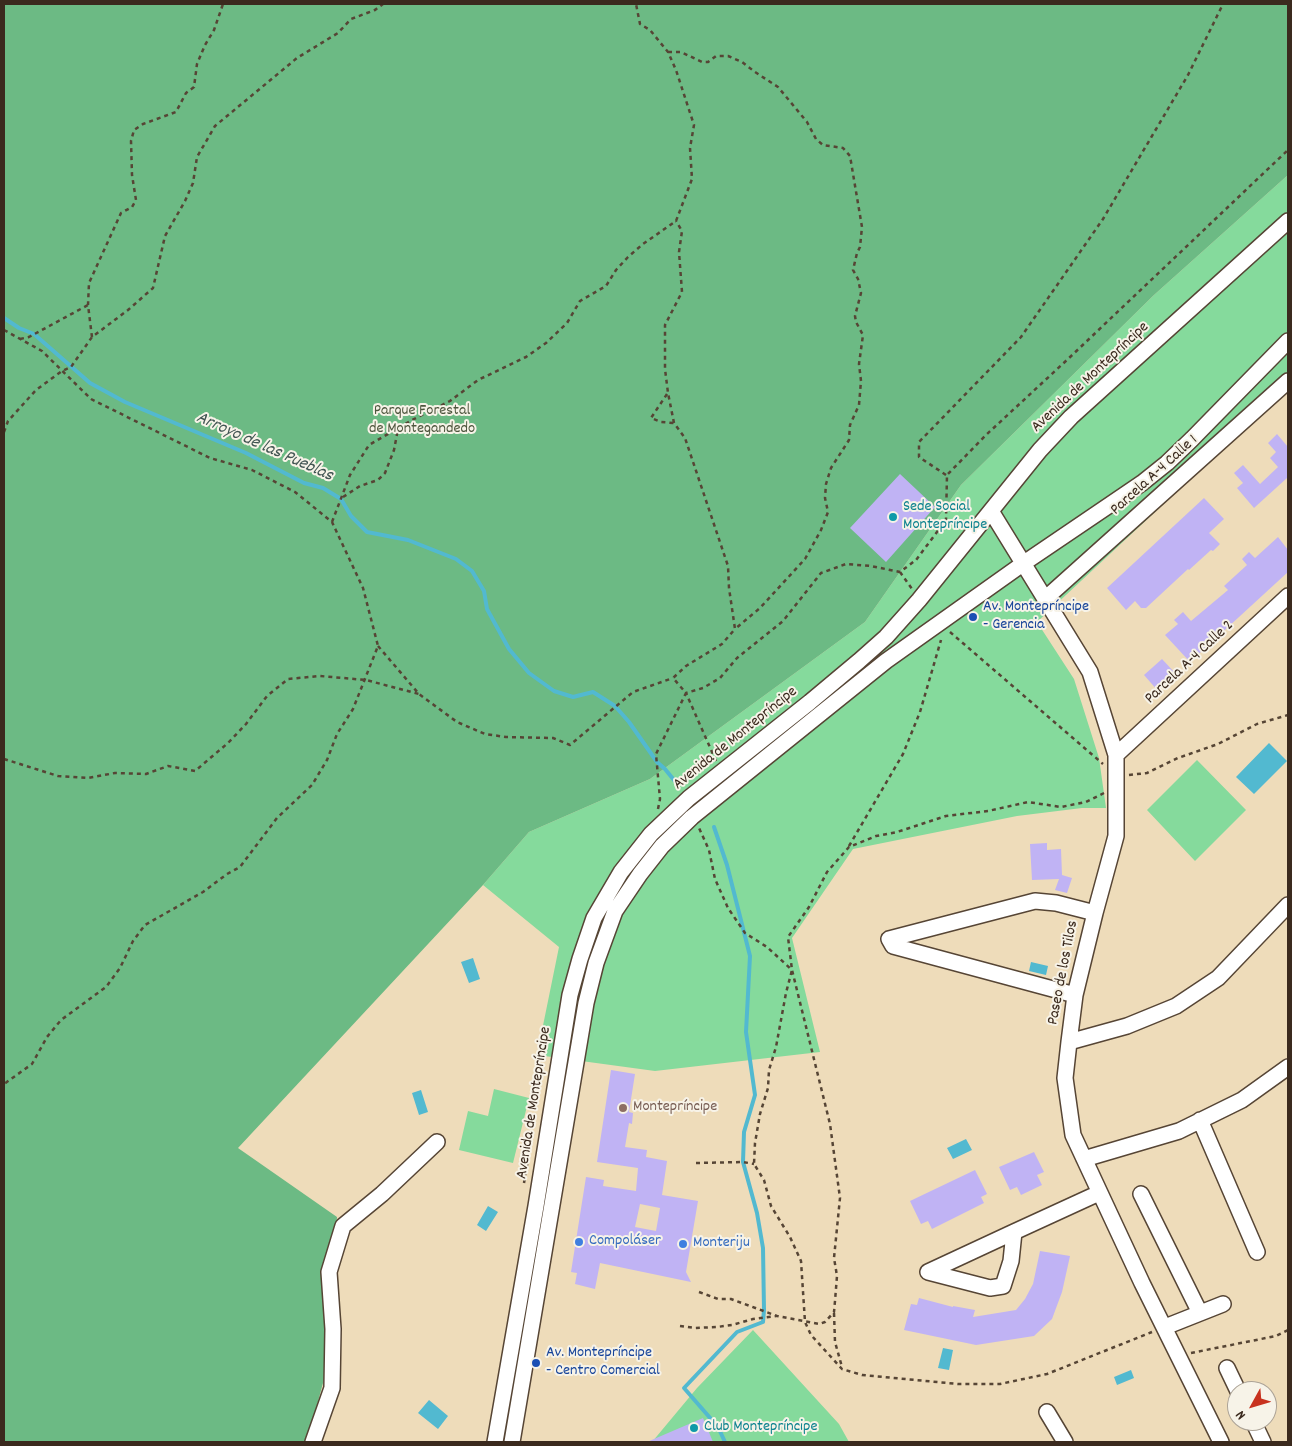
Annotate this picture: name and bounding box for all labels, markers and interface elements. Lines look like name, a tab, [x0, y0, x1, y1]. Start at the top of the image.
street label: Avenida de Montepríncipe	[1028, 318, 1154, 438]
park label: Parque Forestal de Montegandedo	[369, 402, 475, 440]
water label: Arroyo de las Pueblas	[192, 408, 336, 488]
street label: Parcela A-4 Calle 1	[1107, 432, 1203, 520]
place label: Sede Social Montepríncipe	[903, 498, 987, 536]
marker: Sede Social Montepríncipe	[887, 511, 899, 523]
place label: Av. Montepríncipe - Gerencia	[983, 598, 1089, 636]
marker: Av. Montepríncipe - Gerencia	[967, 611, 979, 623]
street label: Parcela A-4 Calle 2	[1142, 617, 1238, 709]
street label: Avenida de Montepríncipe	[670, 683, 802, 795]
street label: Paseo de los Tilos	[1044, 919, 1084, 1027]
street label: Avenida de Montepríncipe	[513, 1025, 557, 1181]
place label: Montepríncipe	[633, 1098, 717, 1118]
marker: Montepríncipe	[617, 1102, 629, 1114]
place label: Compoláser	[589, 1232, 661, 1252]
place label: Monteriju	[693, 1234, 750, 1254]
marker: Compoláser	[573, 1236, 585, 1248]
marker: Monteriju	[677, 1238, 689, 1250]
place label: Av. Montepríncipe - Centro Comercial	[546, 1344, 660, 1382]
marker: Av. Montepríncipe - Centro Comercial	[530, 1357, 542, 1369]
north arrow	[1227, 1381, 1277, 1431]
text: N	[1231, 1406, 1251, 1424]
place label: Club Montepríncipe	[704, 1418, 817, 1438]
marker: Club Montepríncipe	[688, 1422, 700, 1434]

